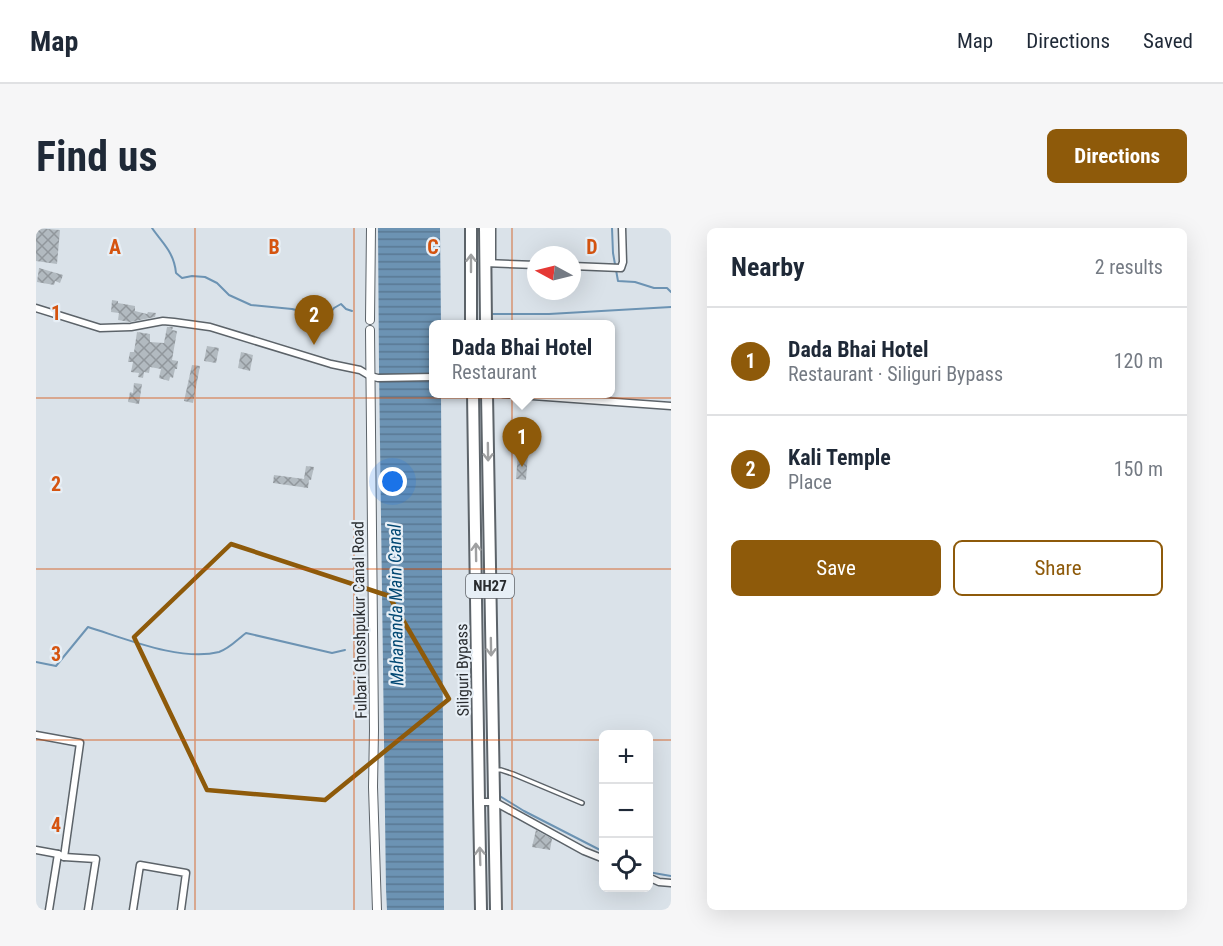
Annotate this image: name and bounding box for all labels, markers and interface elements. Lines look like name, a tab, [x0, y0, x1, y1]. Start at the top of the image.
text: Map	[30, 25, 78, 58]
text: Map	[957, 29, 993, 53]
text: Directions	[1026, 29, 1110, 53]
text: Saved	[1143, 29, 1193, 53]
button: Directions	[1047, 129, 1187, 183]
text: Find us	[36, 132, 157, 181]
text: A	[109, 235, 121, 259]
text: B	[268, 235, 280, 259]
text: C	[427, 235, 439, 259]
text: D	[586, 235, 598, 259]
north arrow	[527, 246, 581, 300]
text: Nearby	[731, 252, 805, 282]
one-way arrow	[465, 254, 477, 274]
text: 2 results	[1095, 255, 1163, 279]
pin: 2	[294, 296, 334, 345]
text: 1	[51, 301, 61, 325]
popup	[429, 320, 615, 398]
text: Dada Bhai Hotel	[452, 335, 592, 360]
text: Dada Bhai Hotel	[788, 337, 929, 362]
text: 1	[745, 349, 756, 373]
text: 120 m	[1114, 349, 1163, 373]
text: Restaurant	[452, 360, 537, 384]
text: Restaurant · Siliguri Bypass	[788, 362, 1003, 386]
pin: 1	[502, 418, 542, 467]
one-way arrow	[482, 441, 494, 461]
text: Kali Temple	[788, 445, 891, 470]
text: 2	[745, 457, 756, 481]
text: 150 m	[1114, 457, 1163, 481]
your location	[378, 467, 407, 496]
text: Place	[788, 470, 832, 494]
text: 2	[51, 472, 61, 496]
street label: Fulbari Ghoshpukur Canal Road	[348, 521, 371, 719]
water label: Mahananda Main Canal	[384, 523, 407, 686]
button: Save	[731, 540, 941, 596]
button: Share	[953, 540, 1163, 596]
one-way arrow	[470, 543, 481, 563]
road number: NH27	[466, 574, 514, 598]
street label: Siliguri Bypass	[452, 623, 473, 717]
one-way arrow	[485, 636, 497, 656]
text: 3	[51, 642, 61, 666]
map controls	[599, 730, 653, 892]
button: +	[599, 730, 653, 784]
button: −	[599, 784, 653, 838]
text: 4	[51, 813, 61, 837]
button: locate	[599, 838, 653, 892]
one-way arrow	[474, 846, 486, 866]

